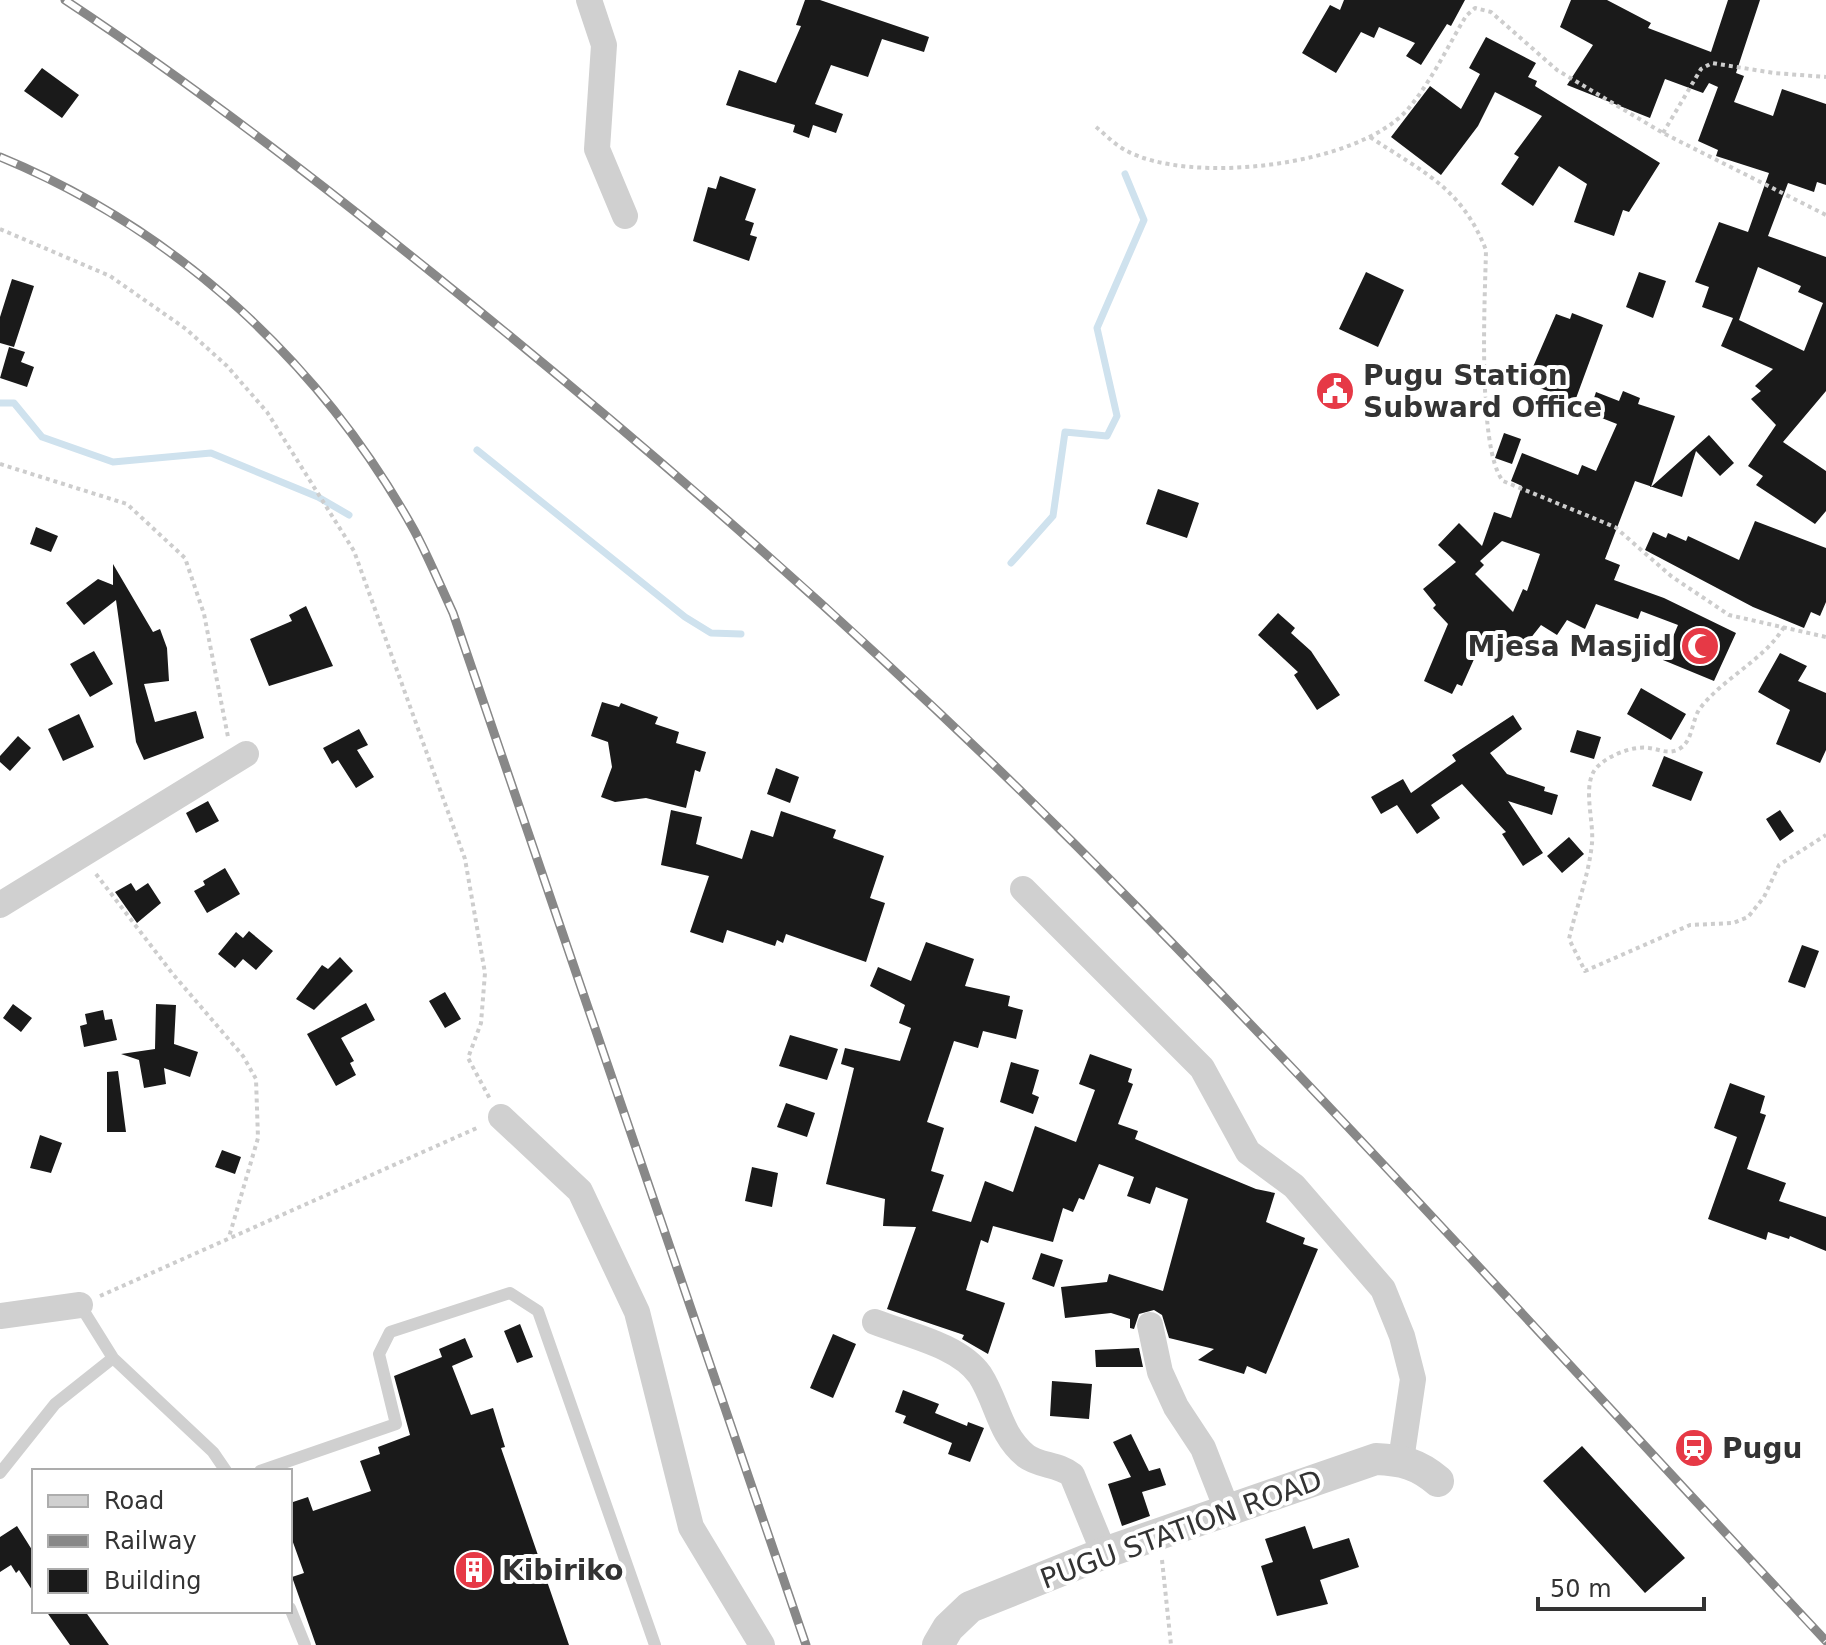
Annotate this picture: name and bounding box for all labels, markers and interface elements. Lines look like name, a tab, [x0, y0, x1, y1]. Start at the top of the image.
place label: Pugu Station Subward Office	[1363, 359, 1602, 424]
public building icon: Pugu Station Subward Office	[1314, 370, 1356, 412]
mosque icon: Mjesa Masjid	[1679, 625, 1721, 667]
place label: Mjesa Masjid	[1468, 630, 1672, 663]
station icon: Pugu	[1673, 1427, 1715, 1469]
place label: Pugu	[1722, 1432, 1802, 1465]
street label: PUGU STATION ROAD	[1036, 1463, 1326, 1596]
legend	[32, 1469, 292, 1613]
text: Road	[104, 1487, 164, 1515]
text: Railway	[104, 1527, 197, 1555]
building icon: Kibiriko	[453, 1549, 495, 1591]
place label: Kibiriko	[502, 1554, 623, 1587]
scale bar	[1538, 1561, 1704, 1611]
text: Building	[104, 1567, 201, 1595]
text: 50 m	[1550, 1575, 1612, 1603]

